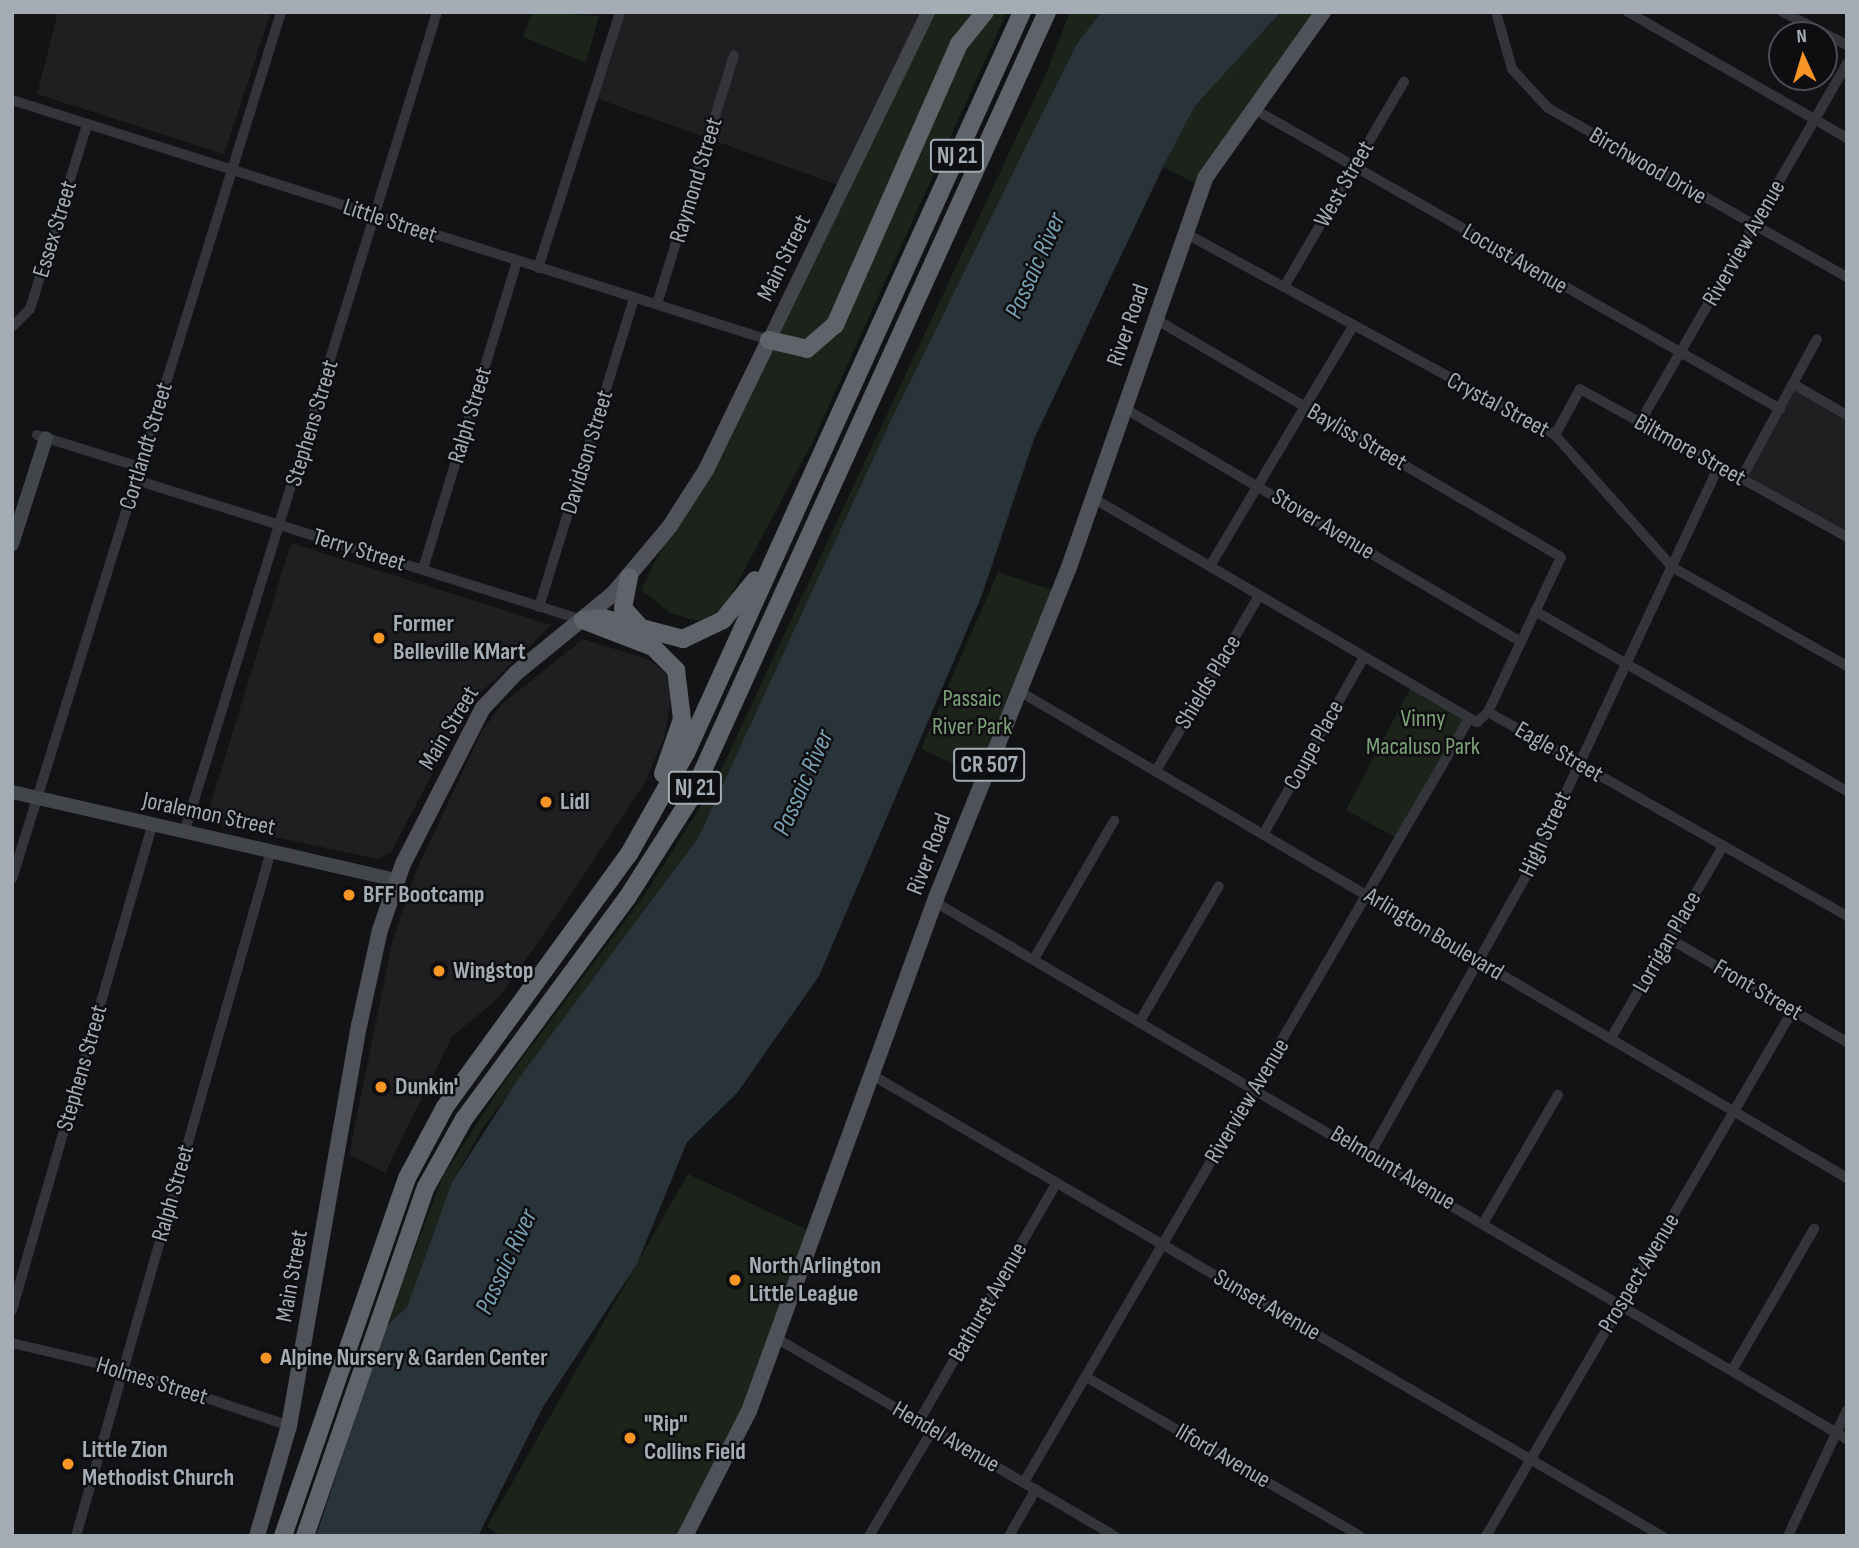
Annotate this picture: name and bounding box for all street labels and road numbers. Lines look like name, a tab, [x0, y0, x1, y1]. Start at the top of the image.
street label: Raymond Street	[663, 114, 729, 246]
street label: Birchwood Drive	[1584, 121, 1712, 211]
road number: NJ 21	[929, 136, 985, 176]
street label: West Street	[1308, 136, 1380, 232]
street label: Riverview Avenue	[1696, 175, 1792, 311]
street label: Essex Street	[27, 177, 83, 281]
street label: Little Street	[340, 192, 440, 250]
street label: Main Street	[751, 210, 817, 306]
street label: Locust Avenue	[1457, 217, 1573, 301]
street label: River Road	[1101, 280, 1155, 370]
street label: Stephens Street	[279, 357, 345, 489]
street label: Ralph Street	[442, 363, 498, 467]
street label: Crystal Street	[1442, 366, 1554, 444]
street label: Cortlandt Street	[113, 379, 179, 513]
street label: Davidson Street	[555, 387, 619, 517]
street label: Bayliss Street	[1302, 397, 1412, 477]
street label: Biltmore Street	[1629, 408, 1751, 492]
street label: Stover Avenue	[1266, 482, 1380, 566]
street label: Terry Street	[309, 522, 409, 578]
street label: Shields Place	[1169, 630, 1247, 734]
street label: Main Street	[413, 681, 485, 775]
street label: Coupe Place	[1278, 695, 1350, 795]
street label: Eagle Street	[1510, 715, 1608, 789]
road number: CR 507	[952, 746, 1026, 785]
road number: NJ 21	[667, 768, 723, 808]
street label: Joralemon Street	[140, 786, 278, 842]
street label: High Street	[1513, 787, 1577, 881]
street label: River Road	[900, 809, 958, 899]
street label: Arlington Boulevard	[1359, 881, 1509, 987]
street label: Lorrigan Place	[1626, 886, 1708, 998]
street label: Front Street	[1708, 953, 1808, 1027]
street label: Stephens Street	[50, 1001, 114, 1135]
street label: Riverview Avenue	[1198, 1033, 1296, 1169]
street label: Belmount Avenue	[1325, 1119, 1461, 1217]
street label: Ralph Street	[145, 1141, 201, 1245]
street label: Prospect Avenue	[1592, 1208, 1686, 1338]
street label: Main Street	[270, 1228, 314, 1324]
street label: Bathurst Avenue	[942, 1237, 1034, 1367]
street label: Sunset Avenue	[1208, 1263, 1326, 1347]
street label: Holmes Street	[93, 1350, 211, 1412]
street label: Hendel Avenue	[887, 1395, 1005, 1479]
street label: Ilford Avenue	[1170, 1417, 1276, 1495]

